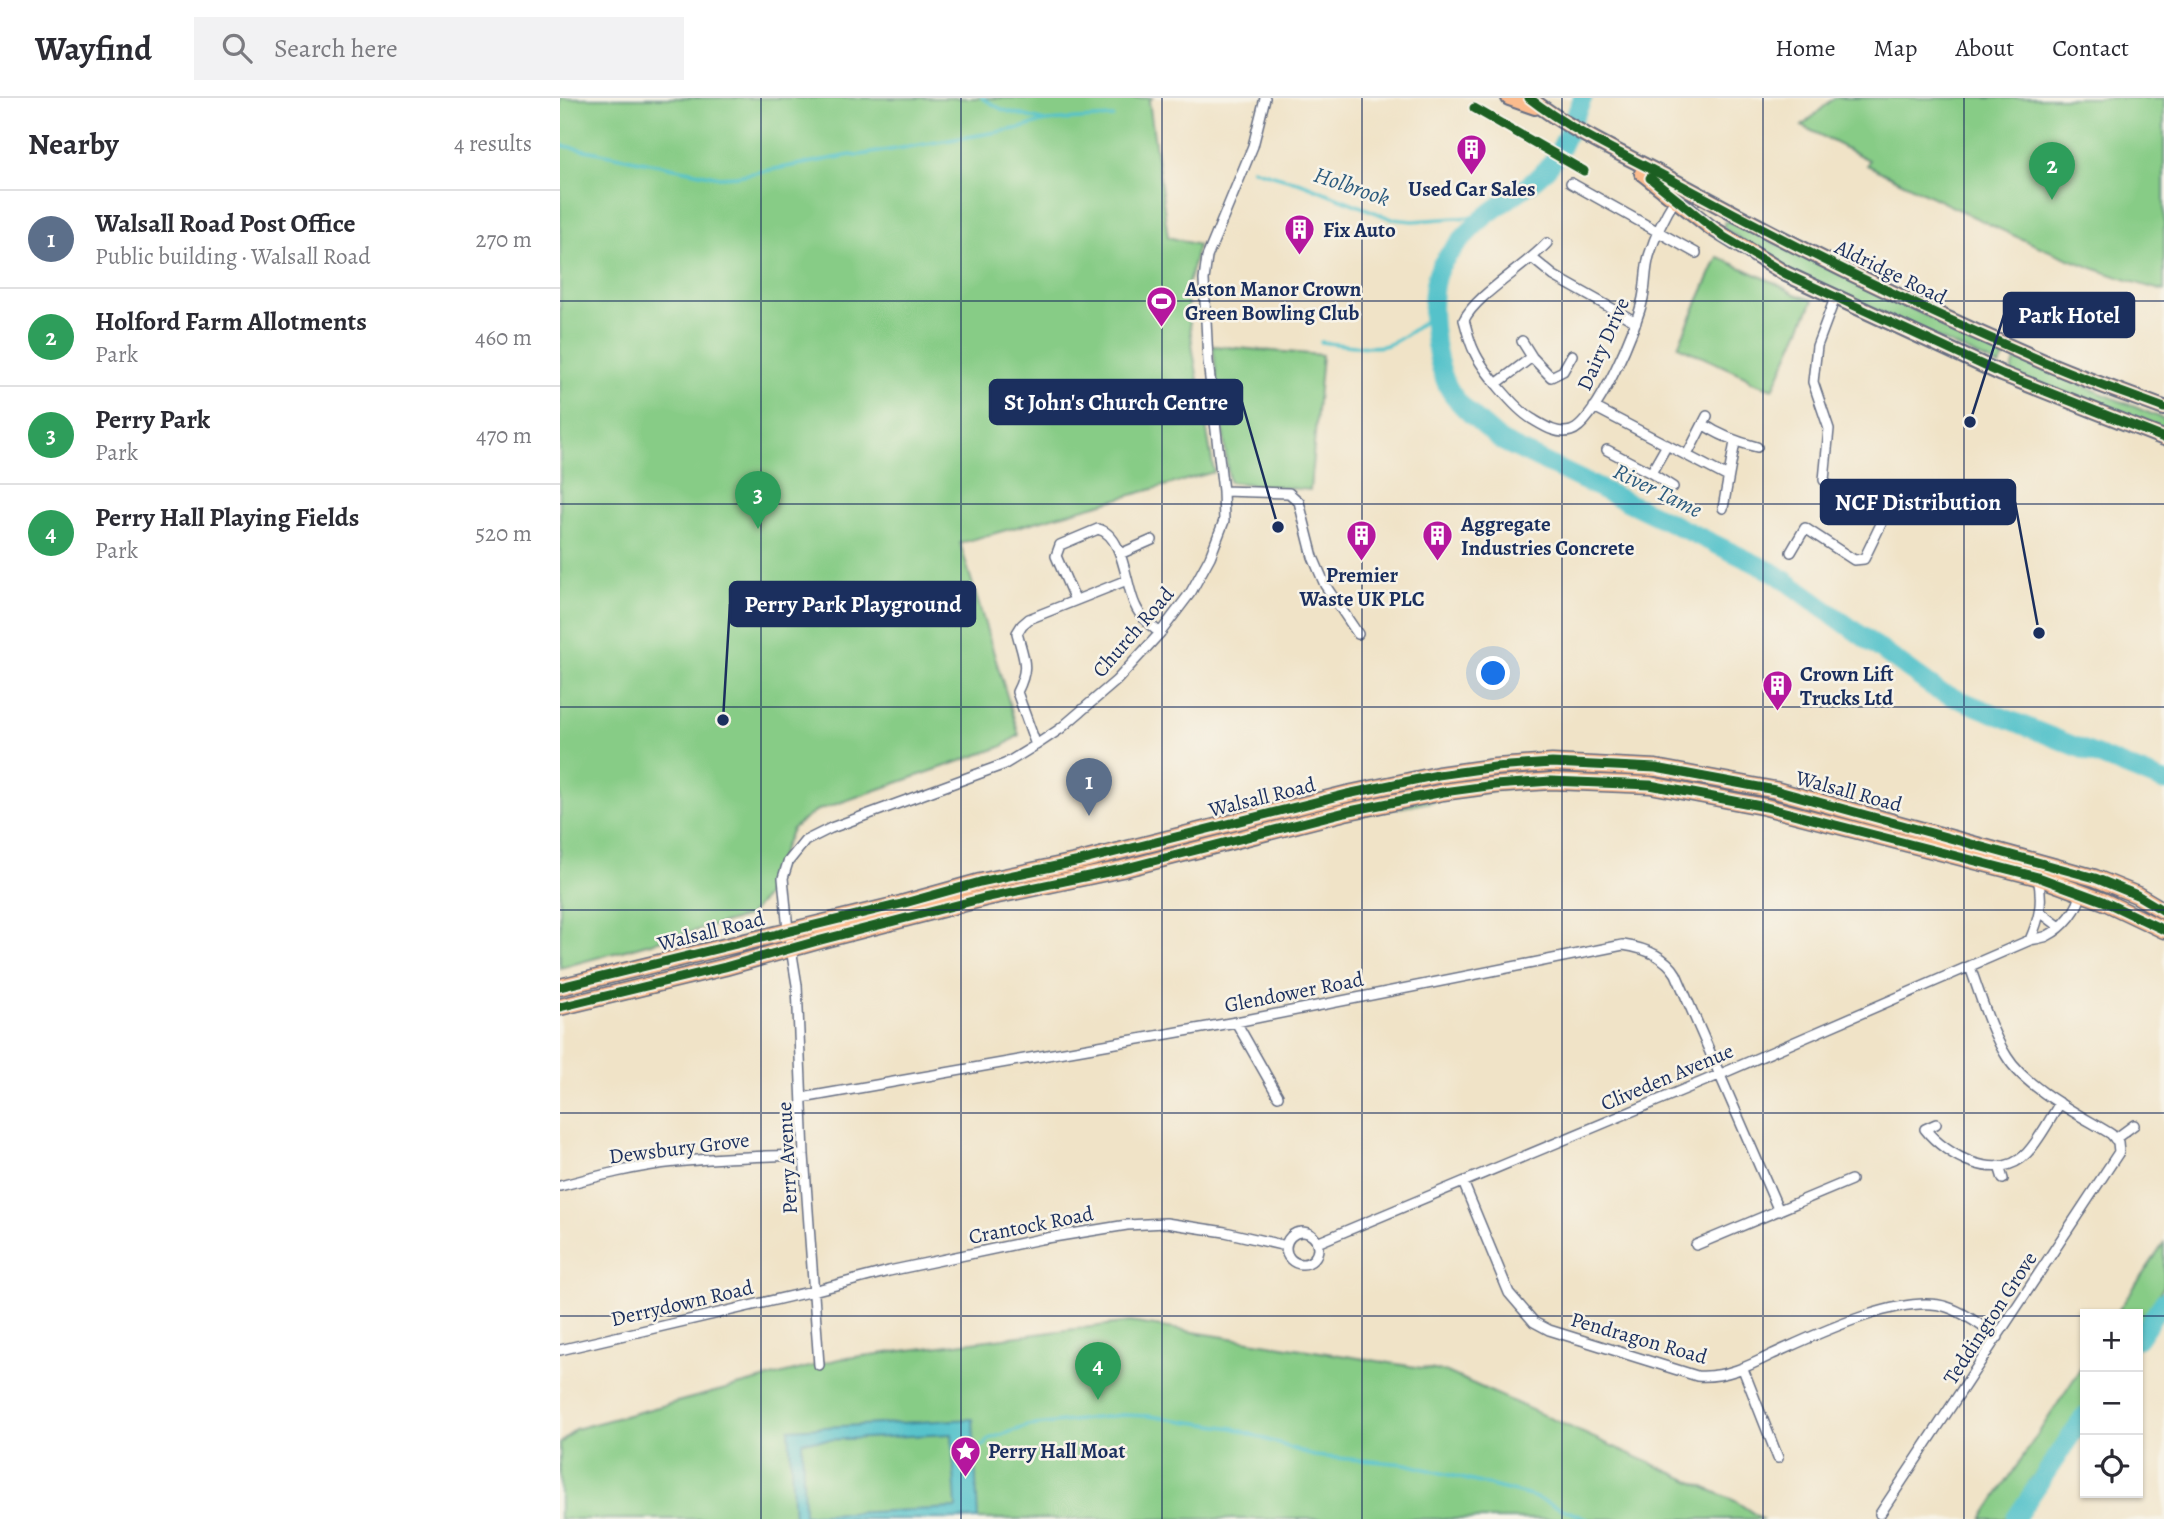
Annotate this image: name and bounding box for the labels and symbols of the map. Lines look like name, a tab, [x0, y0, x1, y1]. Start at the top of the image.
building icon: Used Car Sales	[1455, 132, 1489, 176]
pin: 2	[2029, 142, 2075, 200]
water label: Holbrook	[1310, 159, 1394, 214]
place label: Used Car Sales	[1408, 175, 1536, 203]
building icon: Fix Auto	[1283, 213, 1317, 257]
place label: Fix Auto	[1323, 216, 1396, 244]
street label: Aldridge Road	[1829, 232, 1952, 311]
place label: Aston Manor Crown Green Bowling Club	[1184, 275, 1362, 327]
sports icon: Aston Manor Crown Green Bowling Club	[1145, 284, 1179, 328]
street label: Dairy Drive	[1570, 293, 1636, 395]
callout: Park Hotel	[2004, 293, 2134, 337]
text: Park Hotel	[2018, 300, 2120, 331]
callout: St John's Church Centre	[990, 380, 1242, 424]
text: St John's Church Centre	[1004, 387, 1228, 418]
water label: River Tame	[1608, 456, 1707, 525]
pin: 3	[735, 471, 781, 529]
callout: NCF Distribution	[1821, 480, 2015, 524]
text: NCF Distribution	[1835, 487, 2001, 518]
place label: Aggregate Industries Concrete	[1460, 510, 1635, 562]
building icon: Premier Waste UK PLC	[1345, 518, 1379, 562]
building icon: Aggregate Industries Concrete	[1421, 519, 1455, 563]
place label: Premier Waste UK PLC	[1298, 561, 1425, 613]
street label: Church Road	[1086, 580, 1181, 683]
callout: Perry Park Playground	[730, 582, 975, 626]
text: Perry Park Playground	[744, 589, 962, 620]
your location	[1476, 656, 1510, 690]
place label: Crown Lift Trucks Ltd	[1800, 660, 1894, 712]
building icon: Crown Lift Trucks Ltd	[1760, 669, 1794, 713]
pin: 1	[1066, 758, 1112, 816]
street label: Walsall Road	[1792, 763, 1906, 819]
street label: Walsall Road	[1205, 770, 1319, 824]
street label: Walsall Road	[654, 904, 768, 958]
street label: Glendower Road	[1222, 965, 1367, 1019]
street label: Cliveden Avenue	[1596, 1036, 1738, 1118]
street label: Perry Avenue	[770, 1101, 804, 1215]
street label: Dewsbury Grove	[607, 1125, 751, 1171]
street label: Crantock Road	[966, 1199, 1096, 1251]
street label: Teddington Grove	[1937, 1246, 2043, 1390]
street label: Derrydown Road	[608, 1273, 757, 1333]
street label: Pendragon Road	[1567, 1305, 1711, 1371]
pin: 4	[1075, 1342, 1121, 1400]
place icon: Perry Hall Moat	[948, 1434, 982, 1478]
place label: Perry Hall Moat	[988, 1437, 1126, 1465]

